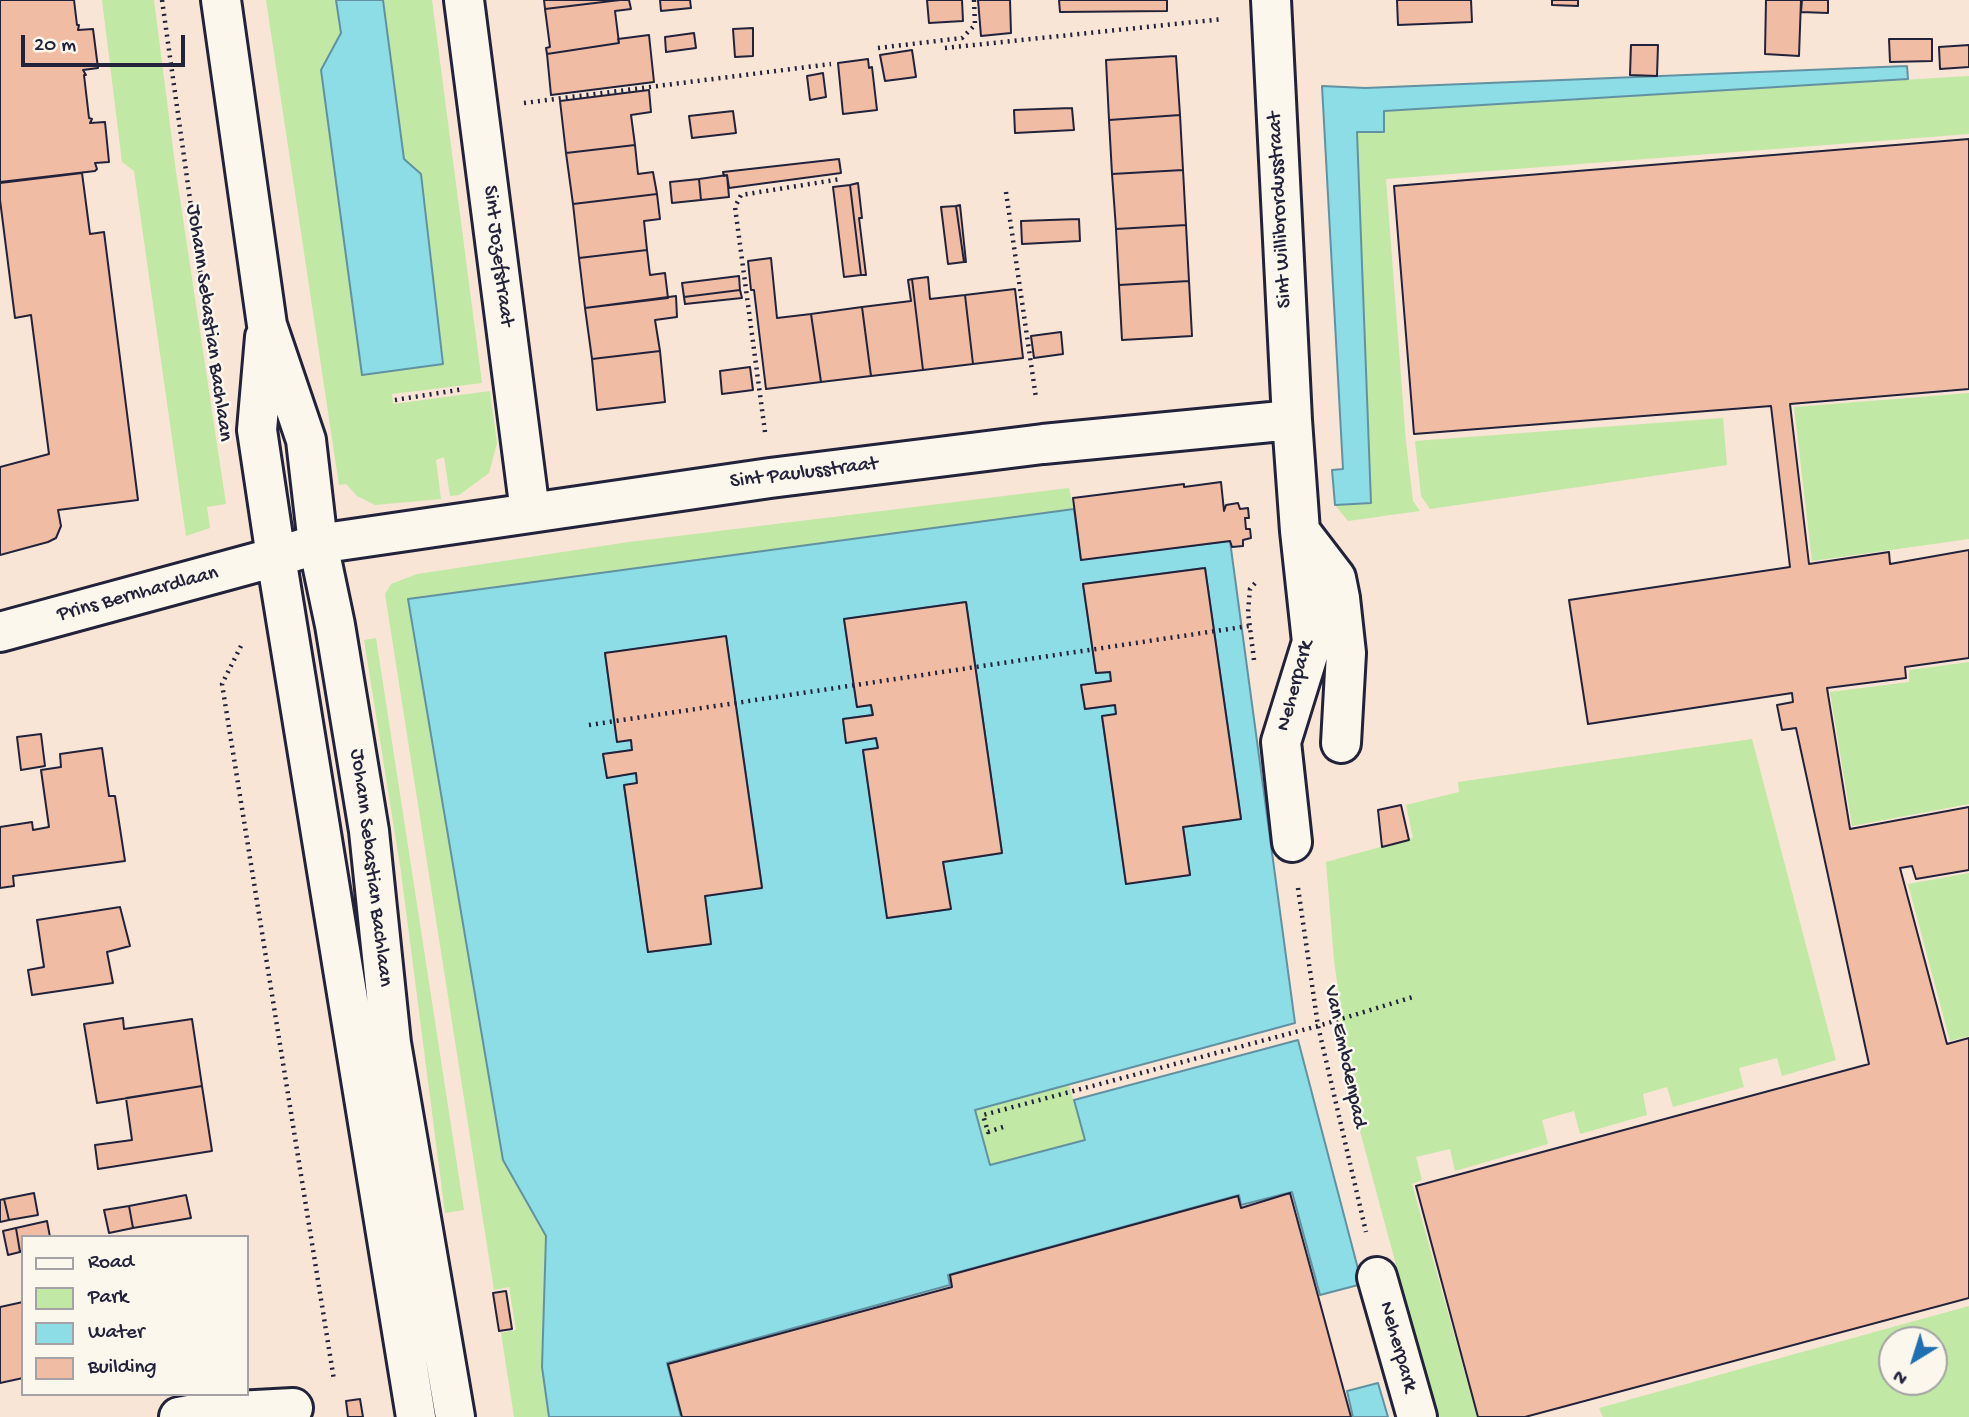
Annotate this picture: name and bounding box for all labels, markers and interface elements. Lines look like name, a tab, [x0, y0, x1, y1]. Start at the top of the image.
scale bar	[24, 21, 189, 65]
text: 20 m	[34, 34, 76, 59]
street label: Sint Willibrordusstraat	[1263, 111, 1299, 309]
street label: Sint Jozefstraat	[476, 184, 518, 328]
street label: Johann Sebastian Bachlaan	[179, 203, 237, 443]
street label: Sint Paulusstraat	[729, 452, 879, 496]
street label: Prins Bernhardlaan	[55, 561, 221, 629]
street label: Neherpark	[1272, 638, 1320, 734]
street label: Johann Sebastian Bachlaan	[343, 748, 397, 988]
street label: Van Embdenpad	[1317, 984, 1371, 1130]
legend	[21, 1235, 248, 1396]
text: Road	[88, 1251, 134, 1276]
text: Park	[88, 1286, 128, 1311]
street label: Neherpark	[1372, 1299, 1422, 1395]
text: Water	[88, 1321, 144, 1346]
north arrow	[1878, 1326, 1948, 1396]
text: Building	[88, 1356, 157, 1381]
text: N	[1889, 1363, 1913, 1389]

